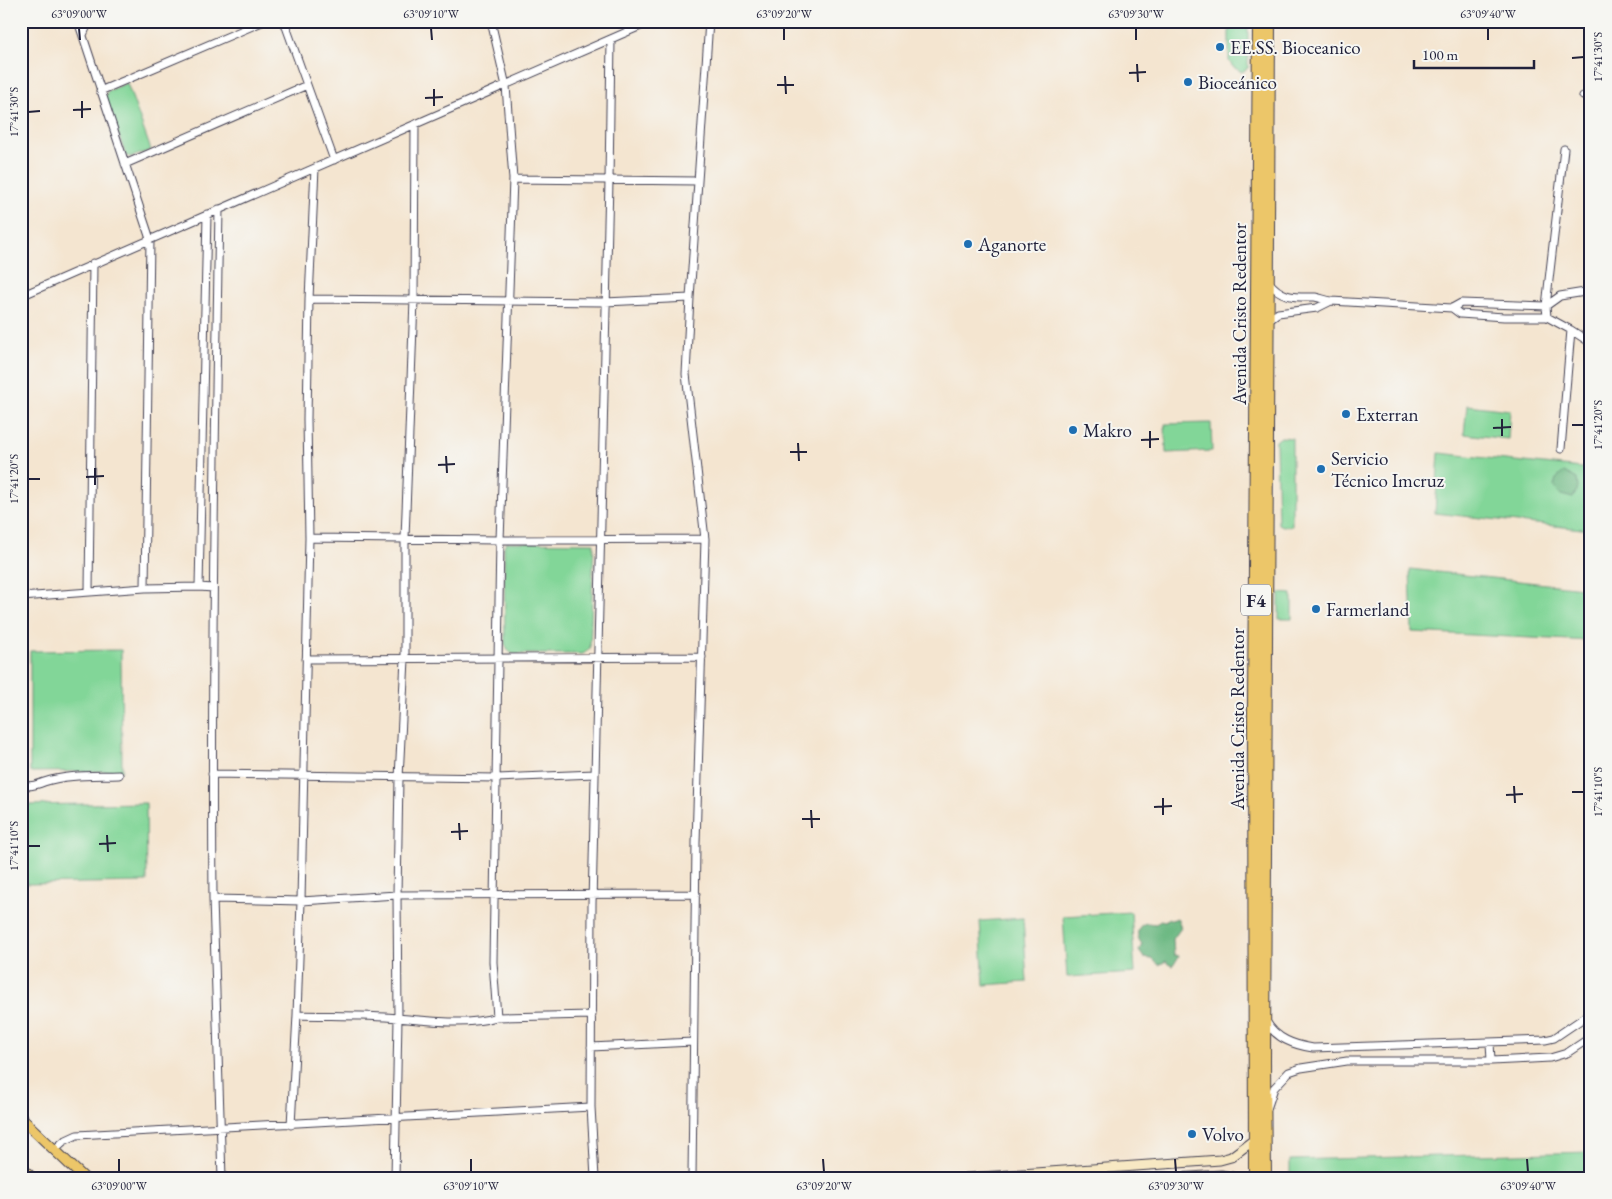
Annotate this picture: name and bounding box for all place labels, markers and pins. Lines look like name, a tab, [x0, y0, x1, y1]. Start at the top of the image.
place label: EE.SS. Bioceanico	[1230, 35, 1361, 60]
marker: EE.SS. Bioceanico	[1214, 41, 1226, 53]
place label: Bioceánico	[1198, 70, 1277, 95]
marker: Bioceánico	[1182, 76, 1194, 88]
place label: Aganorte	[977, 232, 1046, 257]
marker: Aganorte	[962, 238, 974, 250]
place label: Exterran	[1356, 402, 1419, 427]
marker: Exterran	[1340, 408, 1352, 420]
place label: Makro	[1083, 418, 1132, 443]
marker: Makro	[1067, 424, 1079, 436]
place label: Servicio Técnico Imcruz	[1331, 446, 1445, 493]
marker: Servicio Técnico Imcruz	[1315, 463, 1327, 475]
place label: Farmerland	[1326, 597, 1410, 622]
marker: Farmerland	[1310, 603, 1322, 615]
place label: Volvo	[1202, 1122, 1244, 1147]
marker: Volvo	[1186, 1128, 1198, 1140]

